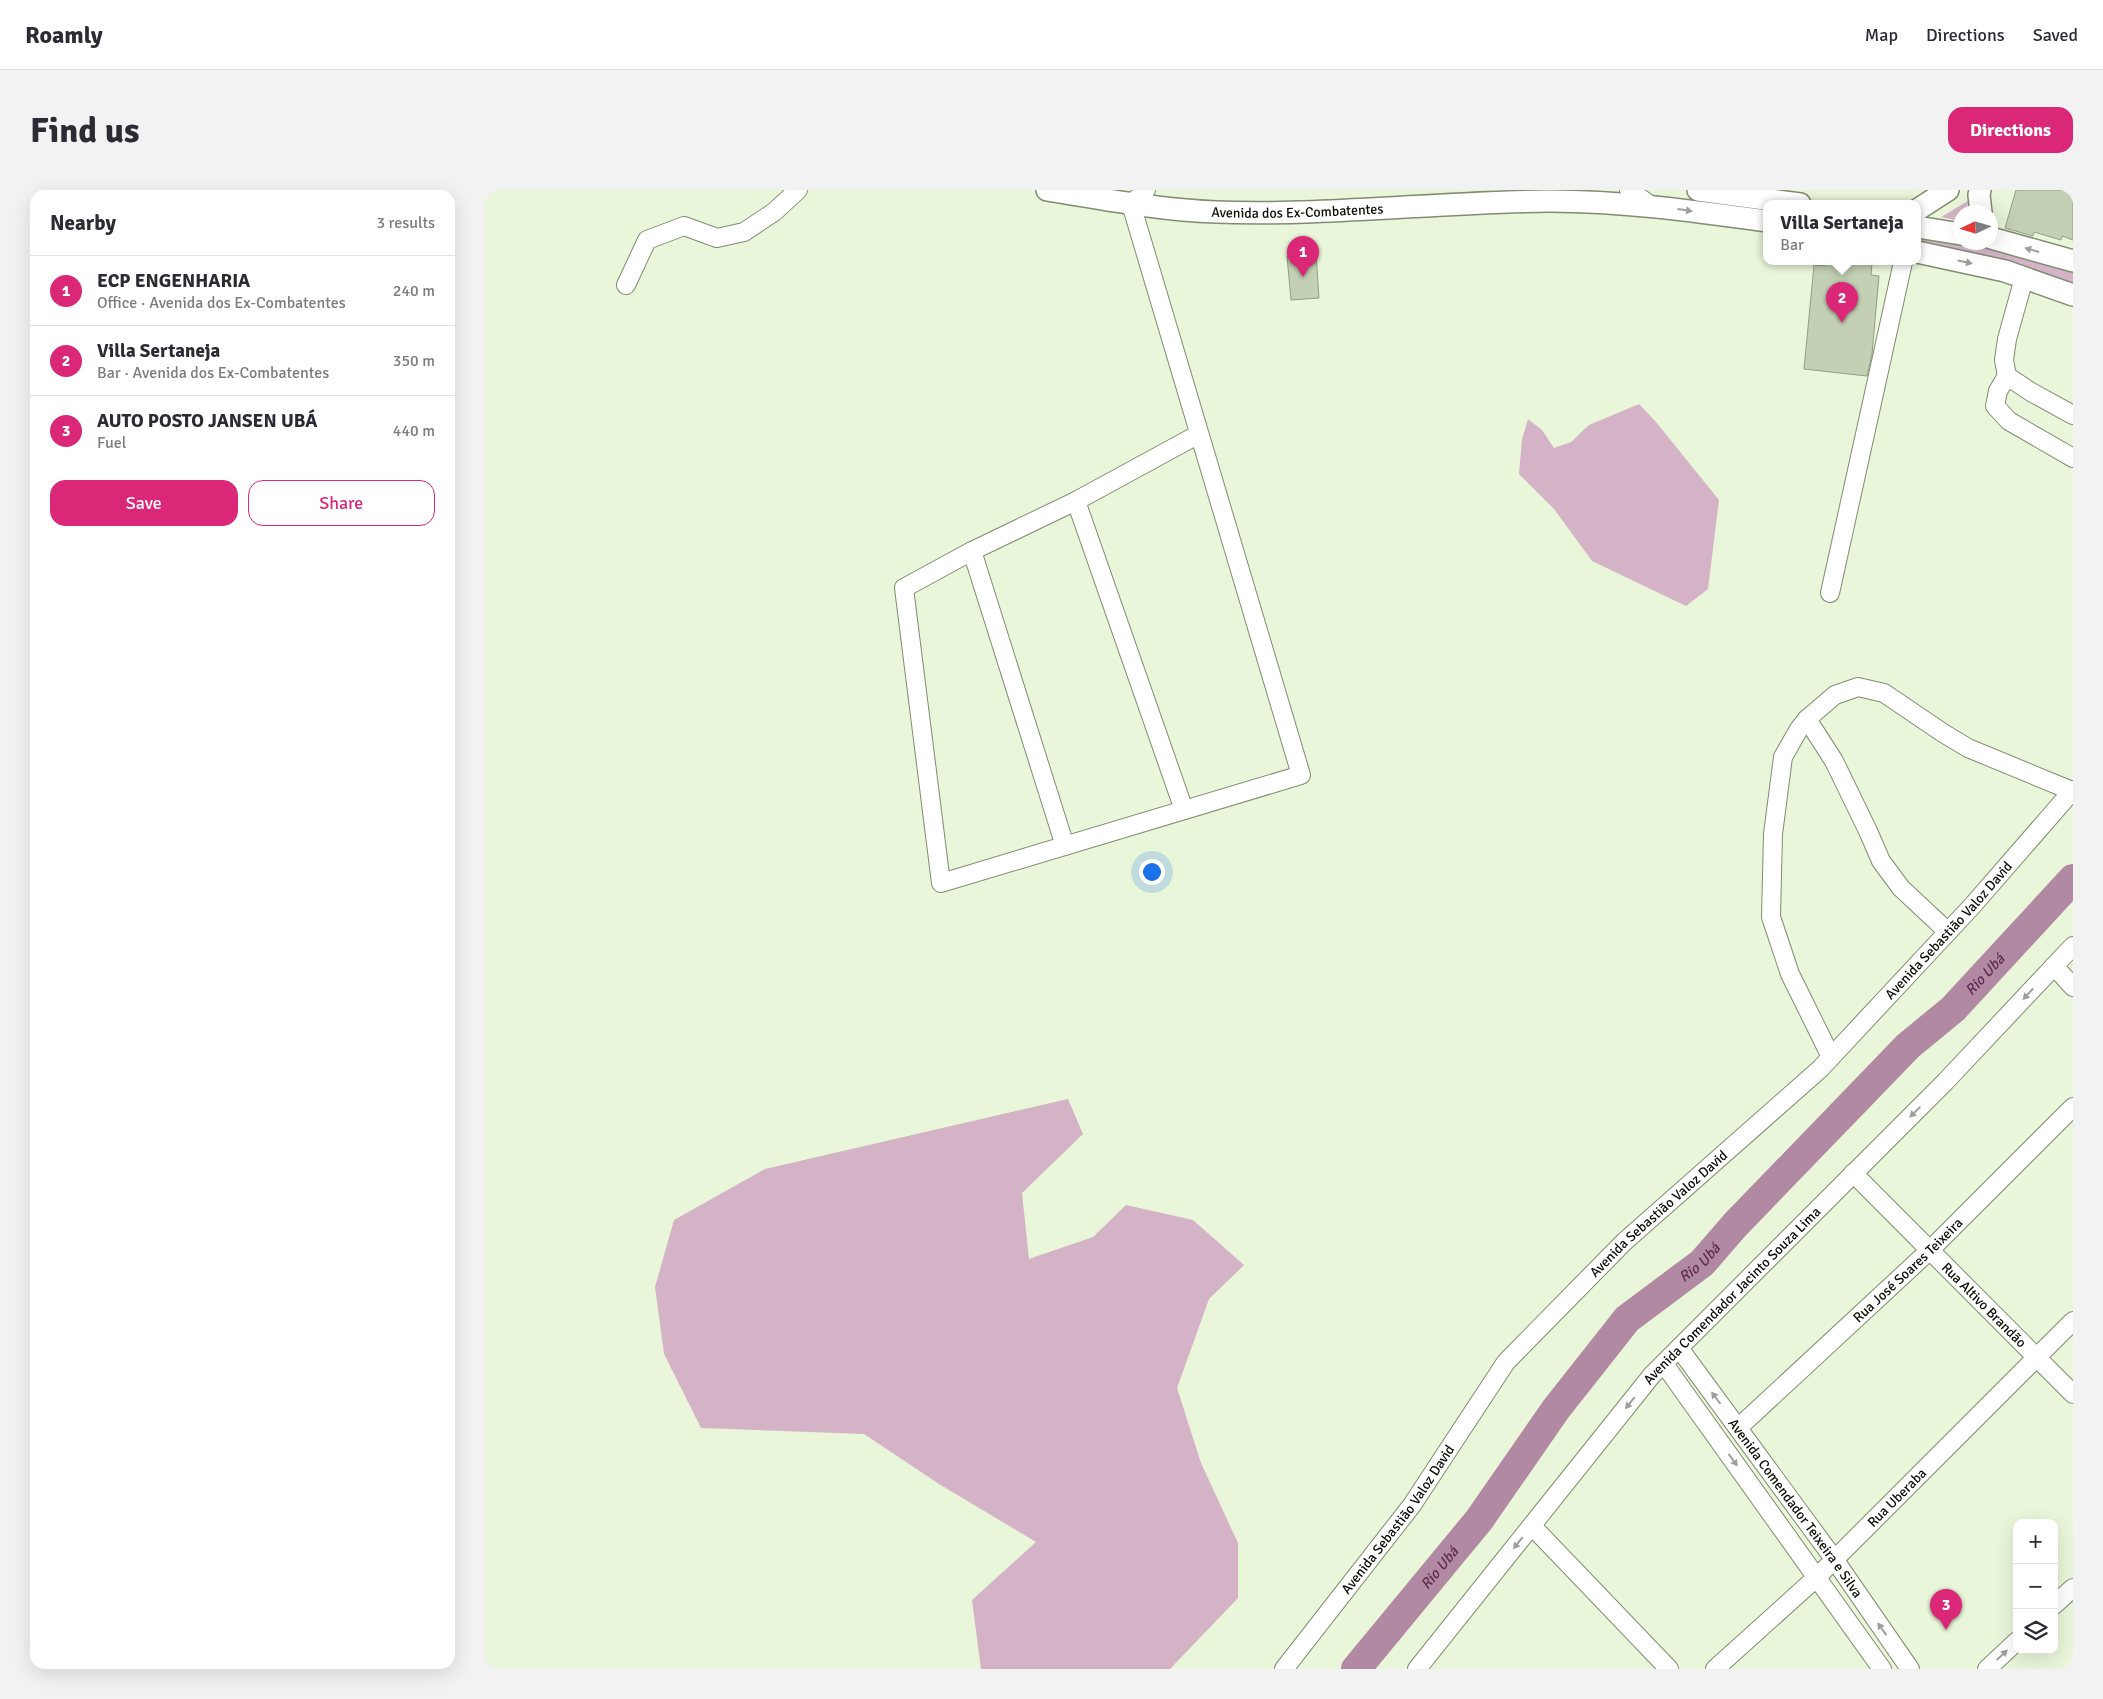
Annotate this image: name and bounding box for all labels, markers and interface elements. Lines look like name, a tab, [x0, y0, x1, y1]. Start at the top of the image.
text: Roamly	[25, 20, 103, 50]
text: Map	[1865, 24, 1898, 46]
text: Directions	[1926, 24, 2005, 46]
text: Saved	[2033, 24, 2078, 46]
button: Directions	[1948, 107, 2073, 153]
text: Find us	[30, 109, 140, 152]
street label: Avenida dos Ex-Combatentes	[1211, 200, 1384, 221]
popup	[1763, 200, 1921, 265]
north arrow	[1953, 205, 1998, 250]
one-way arrow	[1677, 206, 1693, 214]
text: Nearby	[50, 210, 116, 236]
text: Villa Sertaneja	[1780, 211, 1904, 235]
text: 3 results	[376, 213, 435, 233]
text: Bar	[1780, 235, 1804, 255]
pin: 1	[1287, 236, 1319, 277]
one-way arrow	[2024, 245, 2039, 253]
one-way arrow	[1957, 258, 1972, 266]
text: ECP ENGENHARIA	[97, 269, 250, 293]
text: 1	[62, 281, 70, 301]
text: 240 m	[393, 281, 435, 301]
pin: 2	[1826, 282, 1858, 323]
text: Office · Avenida dos Ex-Combatentes	[97, 293, 346, 313]
text: Villa Sertaneja	[97, 339, 220, 363]
text: 2	[62, 351, 70, 371]
text: 350 m	[393, 351, 435, 371]
text: Bar · Avenida dos Ex-Combatentes	[97, 363, 329, 383]
text: AUTO POSTO JANSEN UBÁ	[97, 409, 318, 433]
text: 3	[62, 421, 70, 441]
text: 440 m	[393, 421, 435, 441]
text: Fuel	[97, 433, 126, 453]
button: Save	[50, 480, 238, 526]
button: Share	[248, 480, 435, 526]
street label: Avenida Sebastião Valoz David	[1881, 858, 2016, 1003]
your location	[1139, 859, 1165, 885]
water label: Rio Ubá	[1961, 949, 2009, 999]
one-way arrow	[2022, 988, 2034, 1000]
one-way arrow	[1909, 1105, 1921, 1117]
street label: Avenida Sebastião Valoz David	[1586, 1146, 1731, 1281]
street label: Avenida Comendador Jacinto Souza Lima	[1639, 1203, 1824, 1388]
street label: Rua José Soares Teixeira	[1849, 1214, 1966, 1326]
water label: Rio Ubá	[1675, 1238, 1725, 1286]
street label: Rua Altivo Brandão	[1938, 1259, 2030, 1351]
one-way arrow	[1710, 1392, 1721, 1405]
one-way arrow	[1625, 1396, 1636, 1409]
street label: Avenida Comendador Teixeira e Silva	[1725, 1415, 1866, 1601]
street label: Avenida Sebastião Valoz David	[1337, 1442, 1458, 1597]
one-way arrow	[1728, 1453, 1738, 1467]
street label: Rua Uberaba	[1864, 1464, 1930, 1530]
map controls	[2013, 1519, 2058, 1654]
button: +	[2013, 1519, 2058, 1564]
one-way arrow	[1512, 1537, 1523, 1550]
water label: Rio Ubá	[1417, 1542, 1463, 1593]
button: −	[2013, 1564, 2058, 1609]
pin: 3	[1930, 1589, 1962, 1630]
button: layers	[2013, 1609, 2058, 1654]
one-way arrow	[1877, 1622, 1887, 1636]
one-way arrow	[1996, 1649, 2008, 1661]

